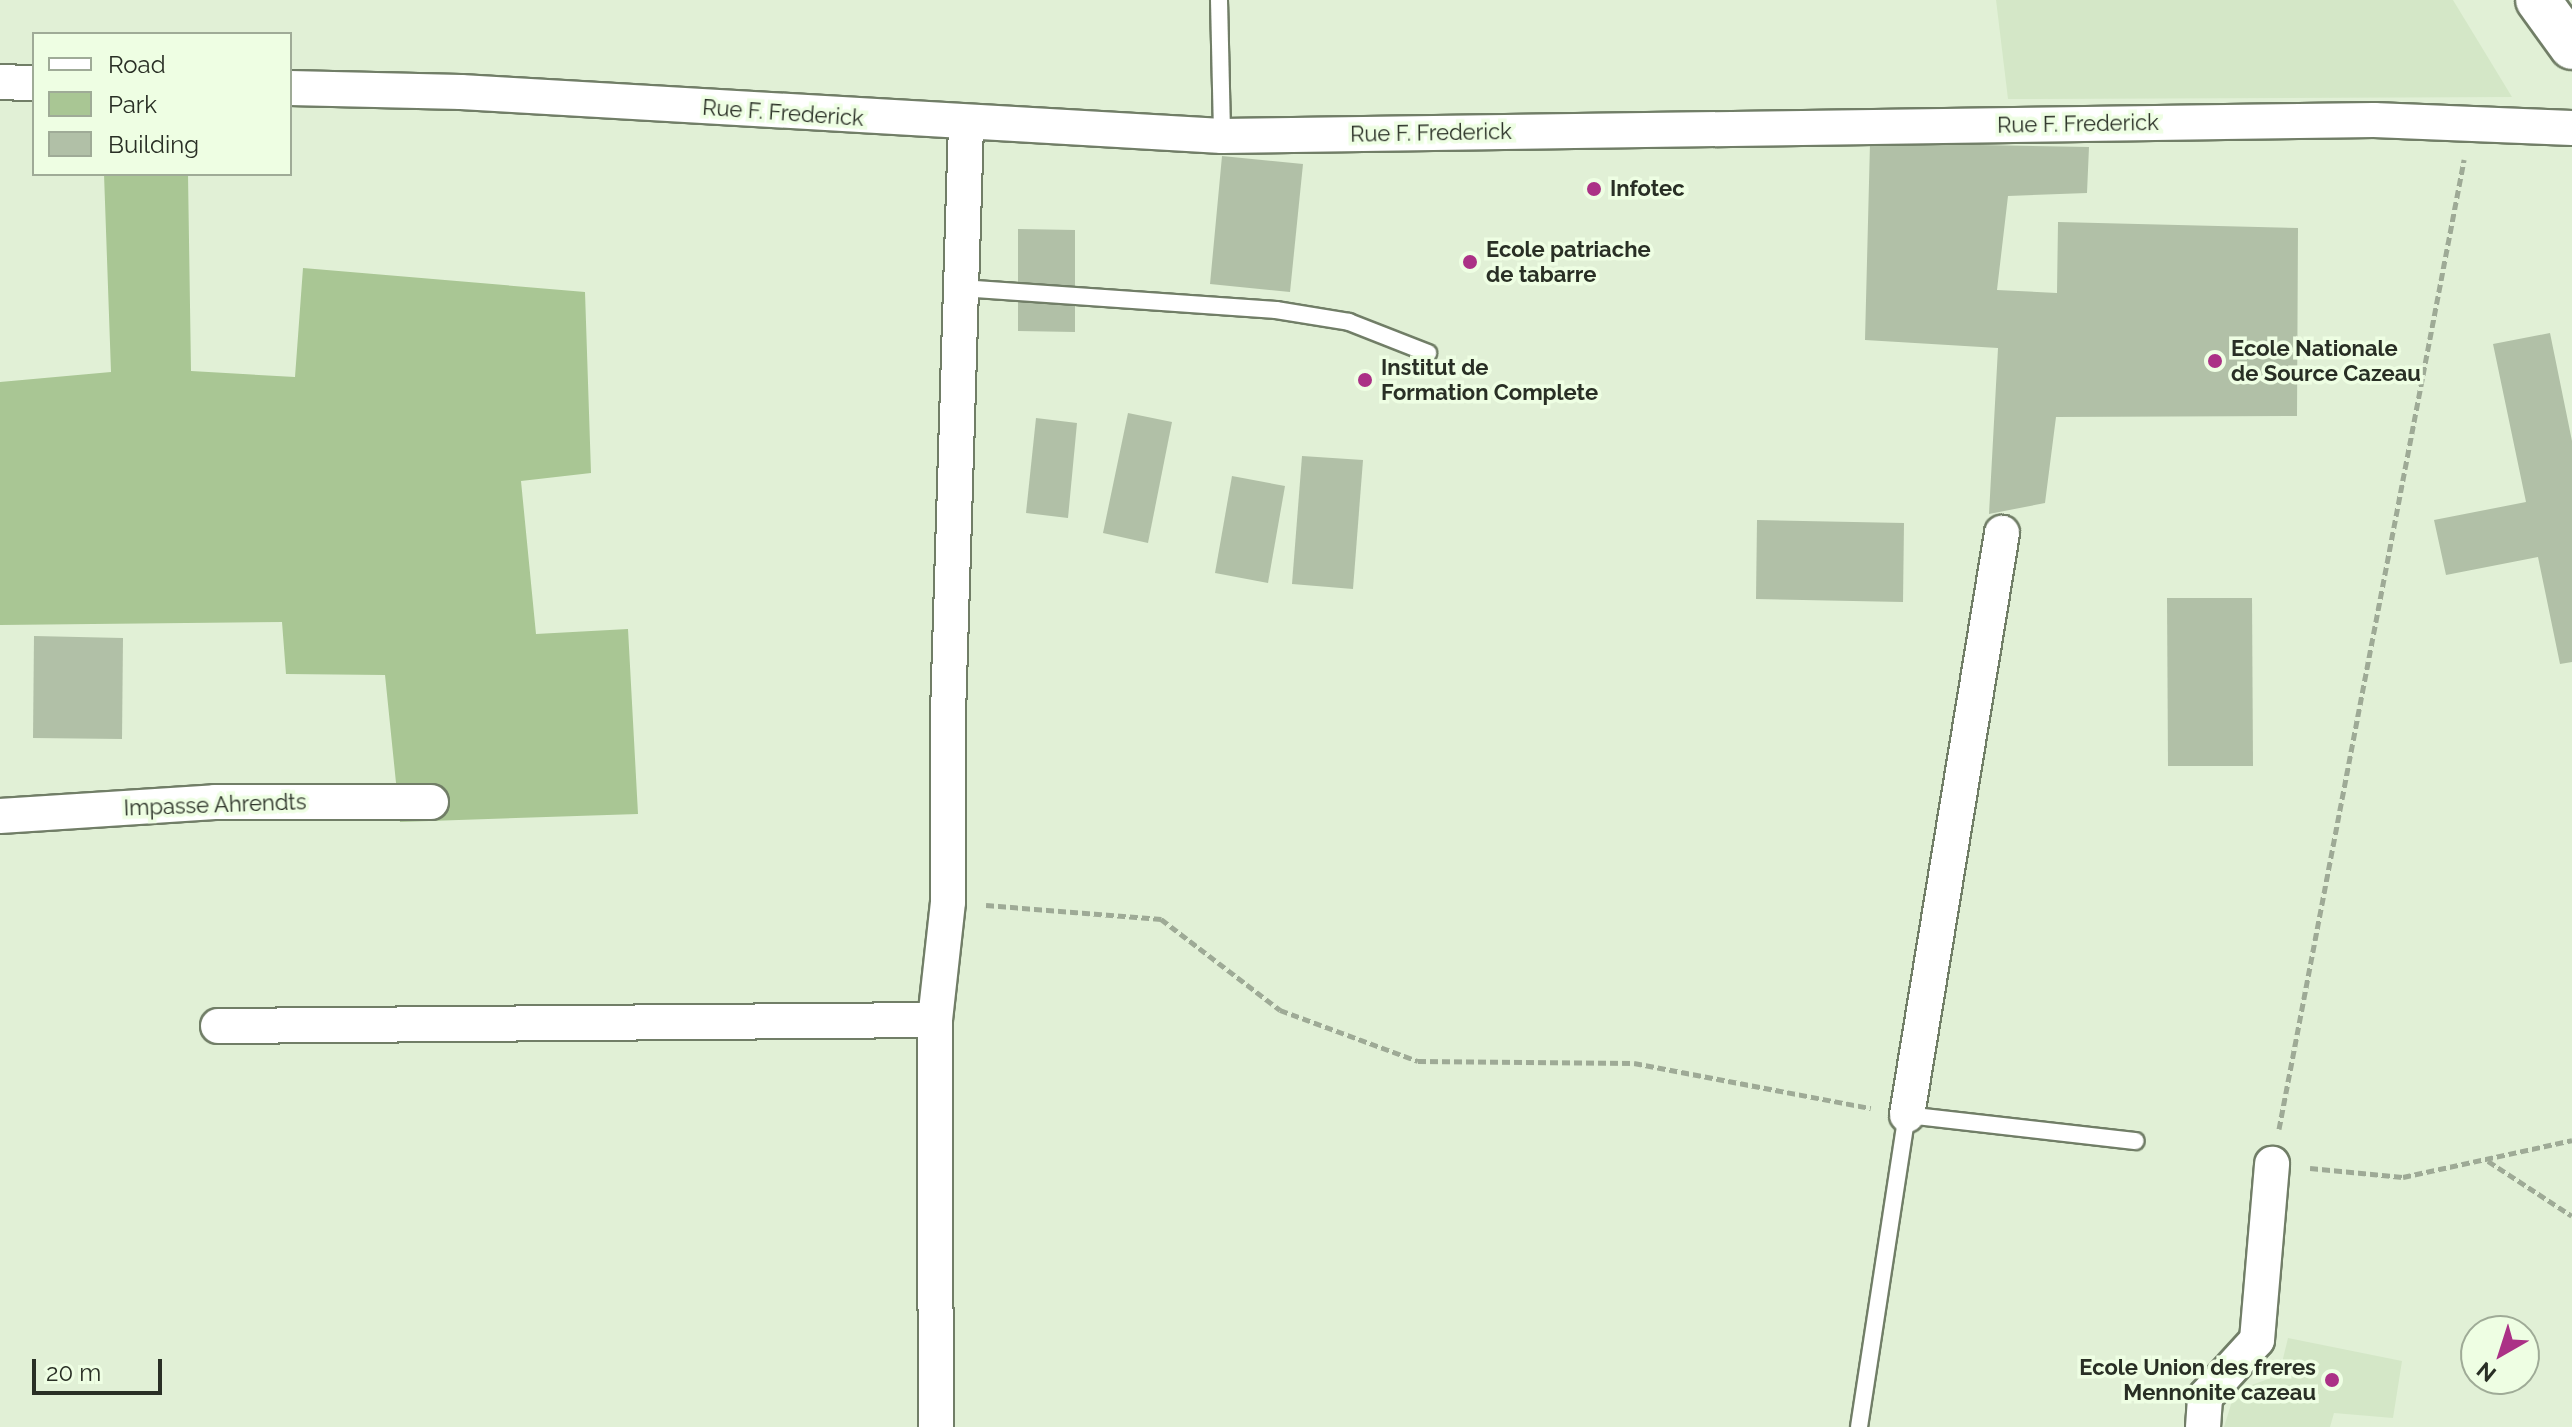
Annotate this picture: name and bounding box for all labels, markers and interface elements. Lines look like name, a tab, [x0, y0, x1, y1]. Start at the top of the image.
legend	[32, 32, 292, 176]
text: Road	[108, 50, 166, 79]
text: Park	[108, 90, 157, 119]
street label: Rue F. Frederick	[701, 94, 865, 132]
street label: Rue F. Frederick	[1997, 109, 2159, 139]
street label: Rue F. Frederick	[1350, 118, 1512, 148]
text: Building	[108, 130, 199, 159]
place label: Infotec	[1610, 176, 1685, 202]
marker: Infotec	[1585, 180, 1603, 198]
place label: Ecole patriache de tabarre	[1486, 236, 1651, 288]
marker: Ecole patriache de tabarre	[1461, 253, 1479, 271]
place label: Ecole Nationale de Source Cazeau	[2231, 335, 2421, 386]
marker: Ecole Nationale de Source Cazeau	[2206, 352, 2224, 370]
place label: Institut de Formation Complete	[1381, 354, 1598, 406]
marker: Institut de Formation Complete	[1356, 371, 1374, 389]
street label: Impasse Ahrendts	[123, 789, 307, 821]
north arrow	[2460, 1315, 2540, 1395]
scale bar	[36, 1343, 166, 1393]
place label: Ecole Union des freres Mennonite cazeau	[2079, 1354, 2316, 1406]
text: N	[2471, 1357, 2501, 1387]
text: 20 m	[46, 1358, 101, 1387]
marker: Ecole Union des freres Mennonite cazeau	[2323, 1371, 2341, 1389]

